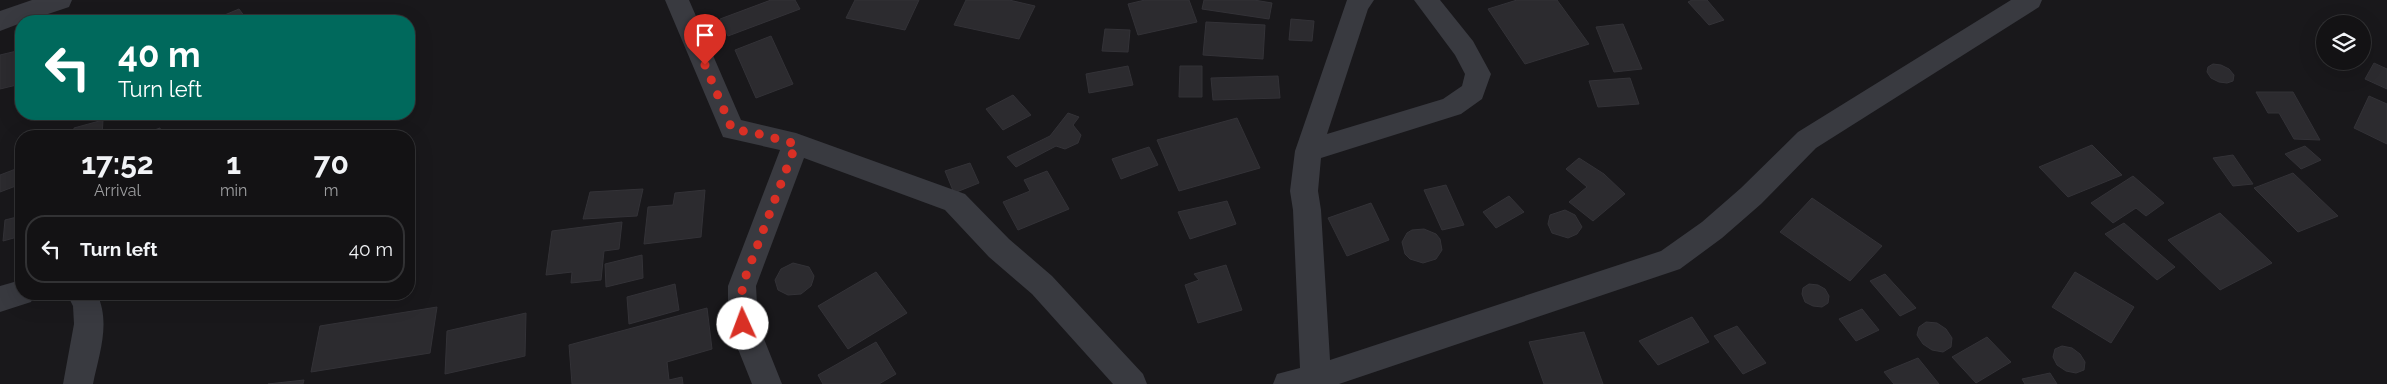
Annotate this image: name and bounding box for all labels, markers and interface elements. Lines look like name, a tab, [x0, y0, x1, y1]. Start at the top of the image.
pin	[684, 14, 726, 65]
map controls	[2316, 15, 2371, 70]
button: layers	[2316, 15, 2371, 70]
icon: arrive	[691, 21, 719, 49]
text: 40 m	[118, 34, 200, 75]
icon: left	[35, 35, 100, 100]
text: Turn left	[118, 76, 202, 102]
text: 17:52	[81, 146, 154, 181]
text: 1	[226, 146, 241, 181]
text: 70	[314, 146, 349, 181]
text: Arrival	[94, 181, 141, 200]
text: min	[220, 181, 247, 200]
text: m	[324, 181, 339, 200]
icon: left	[37, 235, 65, 263]
text: Turn left	[80, 238, 157, 260]
text: 40 m	[349, 238, 393, 260]
position arrow	[716, 297, 768, 349]

